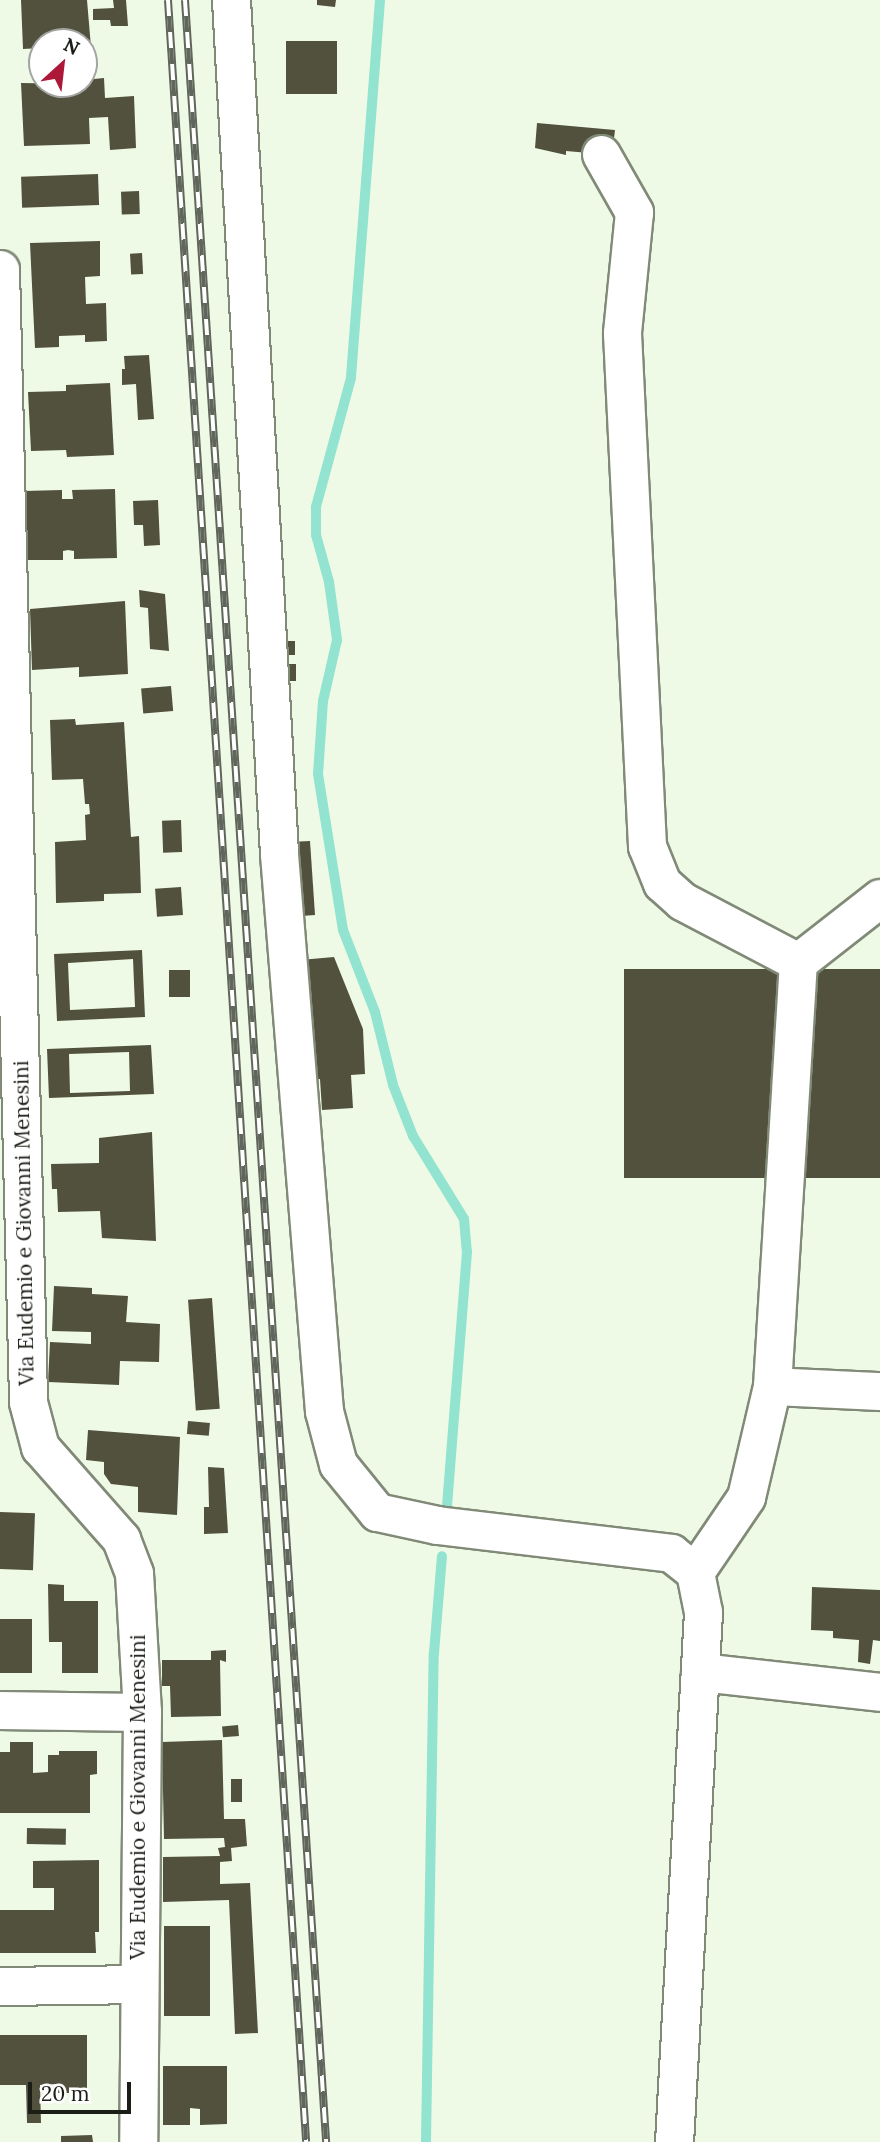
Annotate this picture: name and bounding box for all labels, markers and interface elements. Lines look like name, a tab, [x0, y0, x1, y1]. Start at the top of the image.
north arrow	[28, 28, 98, 98]
text: N	[60, 32, 84, 60]
street label: Via Eudemio e Giovanni Menesini	[9, 1060, 39, 1386]
street label: Via Eudemio e Giovanni Menesini	[125, 1634, 151, 1960]
scale bar	[32, 2068, 135, 2112]
text: 20 m	[41, 2080, 90, 2107]

